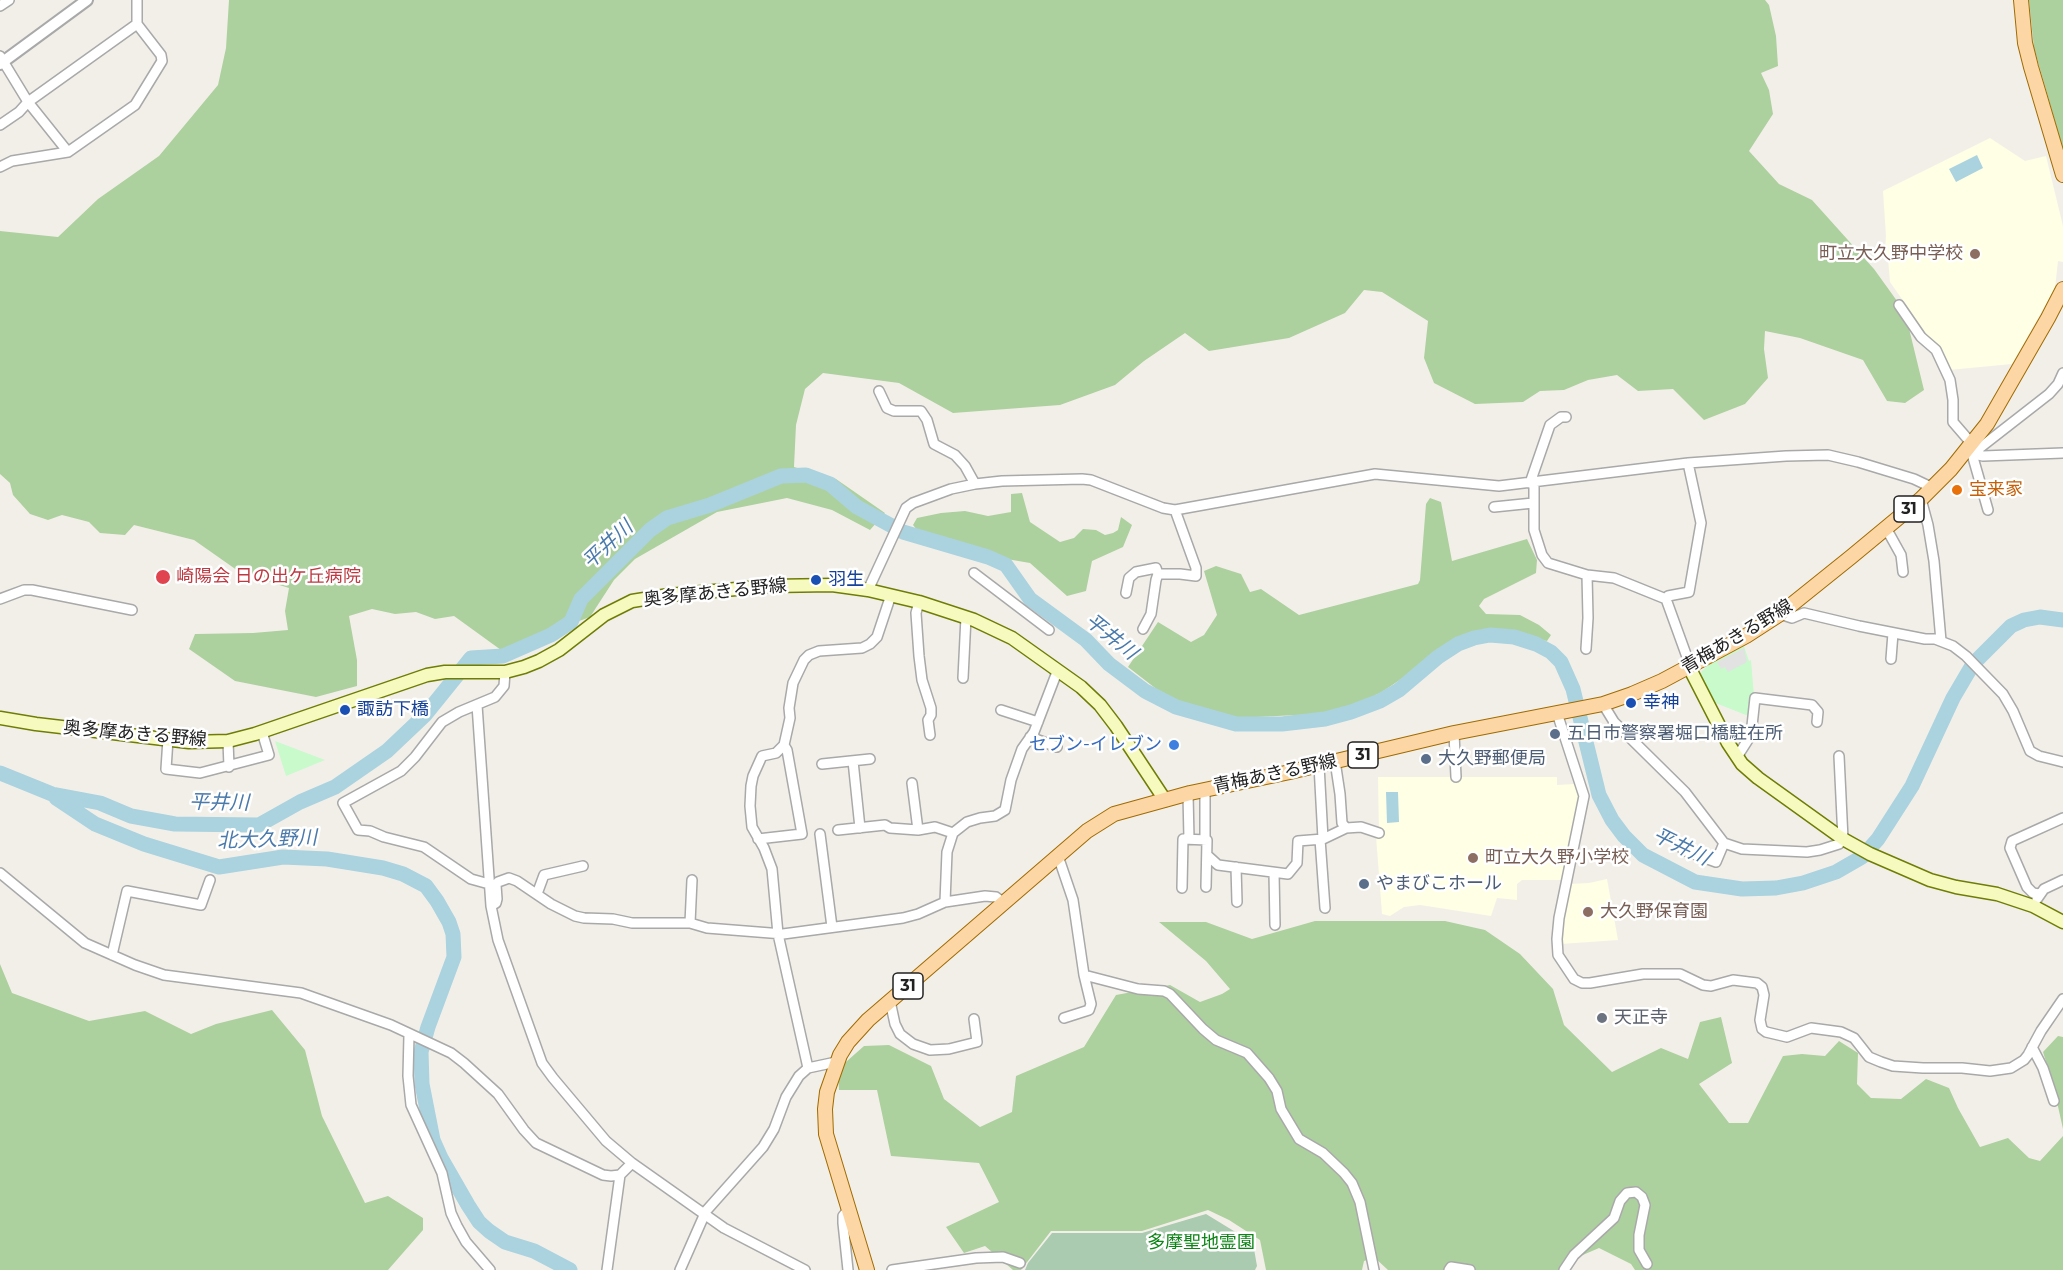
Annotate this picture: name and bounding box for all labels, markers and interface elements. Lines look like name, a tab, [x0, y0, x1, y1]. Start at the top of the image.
place label: 町立大久野中学校	[1819, 243, 1963, 265]
marker: 町立大久野中学校	[1968, 247, 1982, 261]
place label: 宝来家	[1969, 479, 2023, 501]
marker: 宝来家	[1950, 483, 1964, 497]
road number: 31	[1894, 496, 1924, 522]
water label: 平井川	[578, 516, 638, 574]
place label: 崎陽会 日の出ケ丘病院	[176, 566, 361, 588]
marker: 崎陽会 日の出ケ丘病院	[154, 568, 172, 586]
place label: 羽生	[828, 569, 864, 591]
marker: 羽生	[809, 573, 823, 587]
street label: 奥多摩あきる野線	[642, 575, 788, 611]
street label: 青梅あきる野線	[1677, 595, 1797, 679]
water label: 平井川	[1080, 609, 1142, 665]
place label: 幸神	[1643, 692, 1679, 714]
marker: 幸神	[1624, 696, 1638, 710]
place label: 諏訪下橋	[357, 699, 429, 721]
marker: 諏訪下橋	[338, 703, 352, 717]
street label: 奥多摩あきる野線	[62, 717, 208, 751]
place label: 五日市警察署堀口橋駐在所	[1567, 723, 1783, 745]
marker: 五日市警察署堀口橋駐在所	[1548, 727, 1562, 741]
place label: セブン-イレブン	[1029, 734, 1162, 756]
marker: セブン-イレブン	[1167, 738, 1181, 752]
road number: 31	[1348, 742, 1378, 768]
place label: 大久野郵便局	[1438, 748, 1546, 770]
street label: 青梅あきる野線	[1211, 750, 1339, 798]
marker: 大久野郵便局	[1419, 752, 1433, 766]
water label: 平井川	[189, 790, 249, 816]
water label: 平井川	[1649, 823, 1713, 871]
water label: 北大久野川	[217, 826, 317, 854]
place label: 町立大久野小学校	[1485, 847, 1629, 869]
marker: 町立大久野小学校	[1466, 851, 1480, 865]
place label: やまびこホール	[1376, 873, 1502, 895]
marker: やまびこホール	[1357, 877, 1371, 891]
place label: 大久野保育園	[1600, 901, 1708, 923]
marker: 大久野保育園	[1581, 905, 1595, 919]
road number: 31	[893, 973, 923, 999]
place label: 天正寺	[1614, 1007, 1668, 1029]
marker: 天正寺	[1595, 1011, 1609, 1025]
park label: 多摩聖地霊園	[1147, 1232, 1255, 1254]

